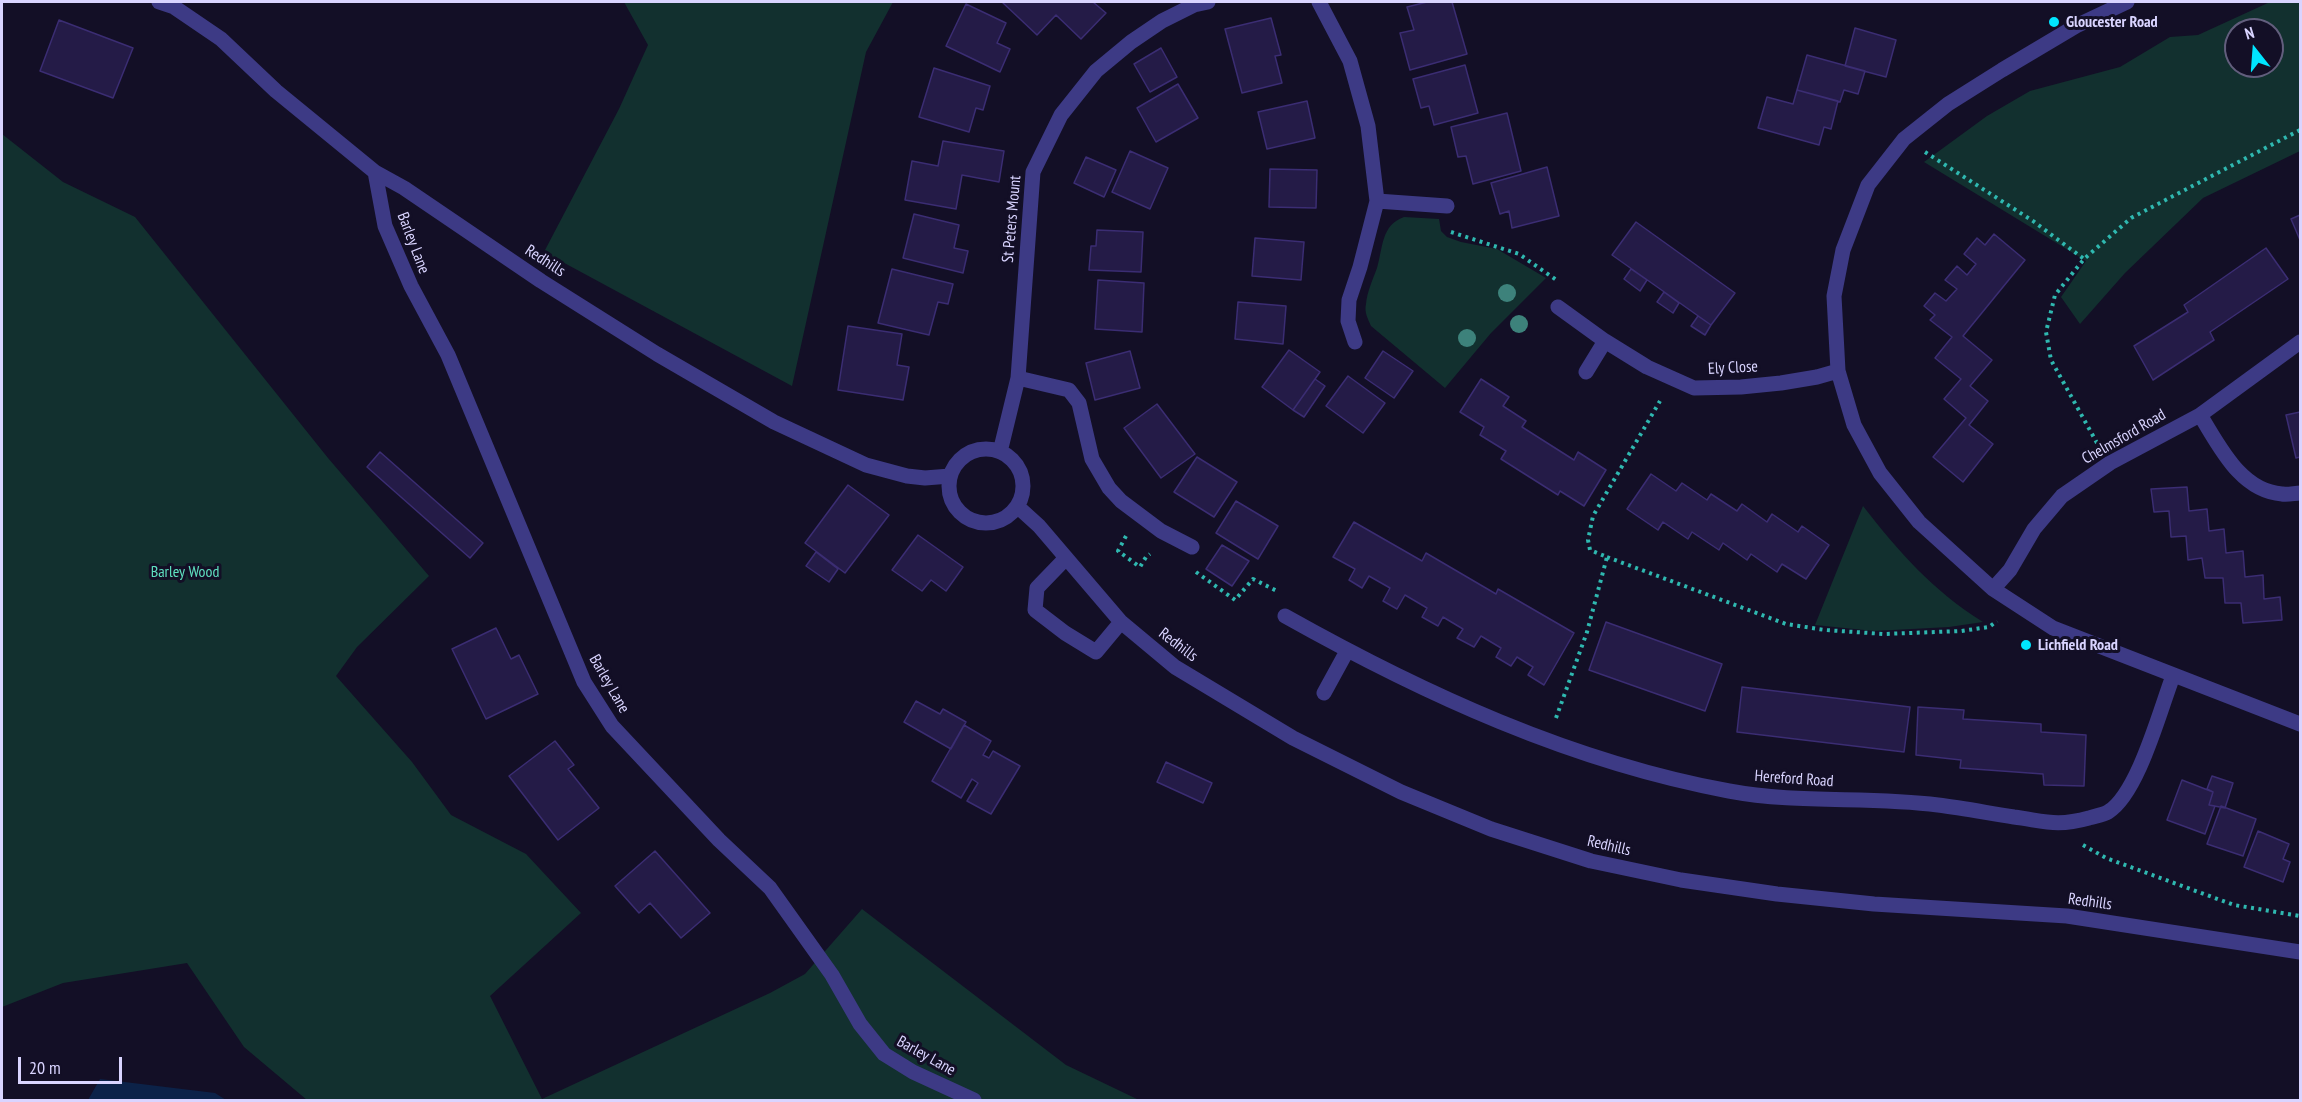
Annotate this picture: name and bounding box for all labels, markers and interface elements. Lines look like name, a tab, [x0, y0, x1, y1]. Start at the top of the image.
place label: Gloucester Road	[2066, 12, 2158, 32]
marker: Gloucester Road	[2047, 15, 2061, 29]
north arrow	[2224, 18, 2284, 78]
text: N	[2242, 22, 2256, 44]
street label: St Peters Mount	[999, 175, 1025, 263]
street label: Barley Lane	[393, 210, 433, 276]
street label: Redhills	[521, 241, 569, 281]
street label: Ely Close	[1708, 357, 1758, 379]
street label: Chelmsford Road	[2079, 405, 2169, 469]
park label: Barley Wood	[151, 562, 219, 582]
street label: Redhills	[1155, 624, 1201, 666]
place label: Lichfield Road	[2038, 635, 2118, 655]
marker: Lichfield Road	[2019, 638, 2033, 652]
street label: Barley Lane	[585, 651, 633, 717]
street label: Hereford Road	[1754, 767, 1834, 791]
street label: Redhills	[1585, 832, 1633, 860]
street label: Redhills	[2067, 889, 2113, 915]
street label: Barley Lane	[893, 1032, 959, 1080]
scale bar	[21, 1045, 124, 1083]
text: 20 m	[29, 1056, 61, 1079]

